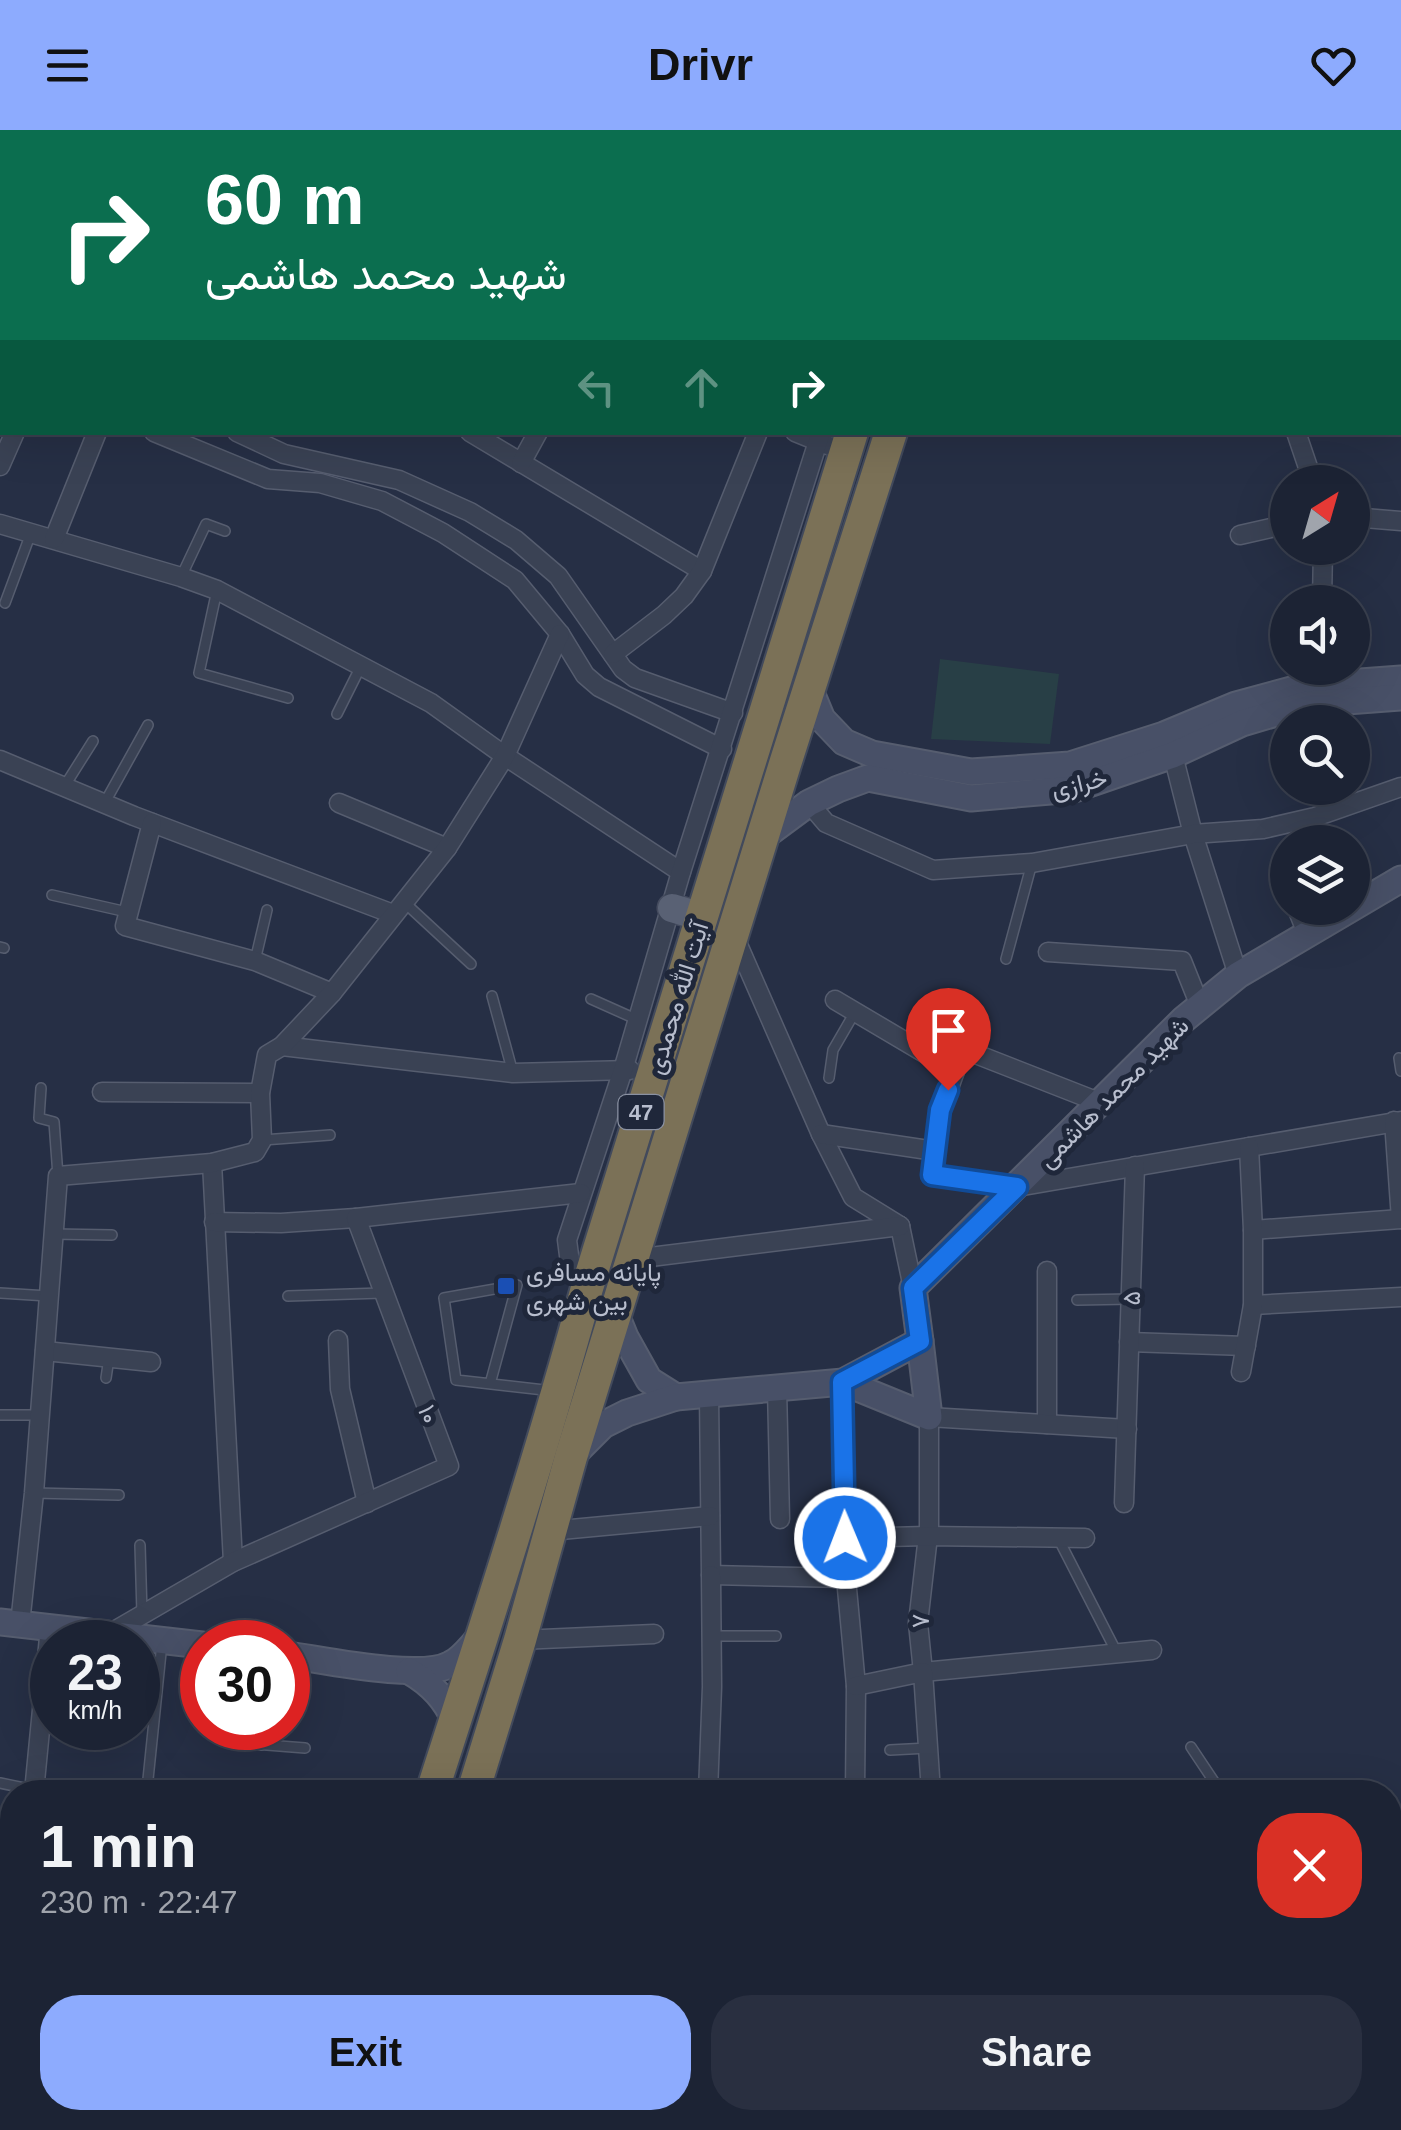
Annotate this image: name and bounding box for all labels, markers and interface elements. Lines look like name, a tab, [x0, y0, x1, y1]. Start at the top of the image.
icon: menu	[40, 38, 95, 93]
icon: heart	[1306, 38, 1361, 93]
text: Drivr	[648, 39, 753, 90]
text: 60 m	[205, 161, 365, 239]
icon: right	[40, 170, 170, 300]
text: شهید محمد هاشمی	[205, 248, 567, 299]
icon: left	[569, 360, 624, 415]
icon: ahead	[674, 360, 729, 415]
icon: right	[779, 360, 834, 415]
north arrow	[1270, 465, 1370, 565]
map controls	[1270, 465, 1370, 925]
button: sound	[1270, 585, 1370, 685]
button: search	[1270, 705, 1370, 805]
street label: خرازی	[1048, 763, 1110, 805]
button: layers	[1270, 825, 1370, 925]
street label: آیت الله محمدی	[641, 916, 716, 1078]
pin	[906, 988, 991, 1091]
icon: arrive	[921, 1003, 976, 1058]
street label: شهید محمد هاشمی	[1032, 1011, 1195, 1174]
road number: 47	[618, 1095, 664, 1129]
place label: پایانه مسافری بین شهری	[526, 1258, 661, 1317]
marker: پایانه مسافری بین شهری	[495, 1275, 517, 1297]
street label: ۵	[1117, 1290, 1145, 1306]
street label: ۱۰	[413, 1401, 445, 1427]
position arrow	[793, 1486, 897, 1590]
street label: ۷	[906, 1613, 934, 1629]
speed limit sign: 30	[180, 1620, 310, 1750]
text: 23	[67, 1645, 123, 1701]
text: km/h	[68, 1696, 122, 1724]
text: 1 min	[40, 1813, 197, 1880]
button: close	[1257, 1813, 1362, 1918]
text: 230 m · 22:47	[40, 1884, 237, 1920]
button: Exit	[40, 1995, 691, 2110]
button: Share	[711, 1995, 1362, 2110]

